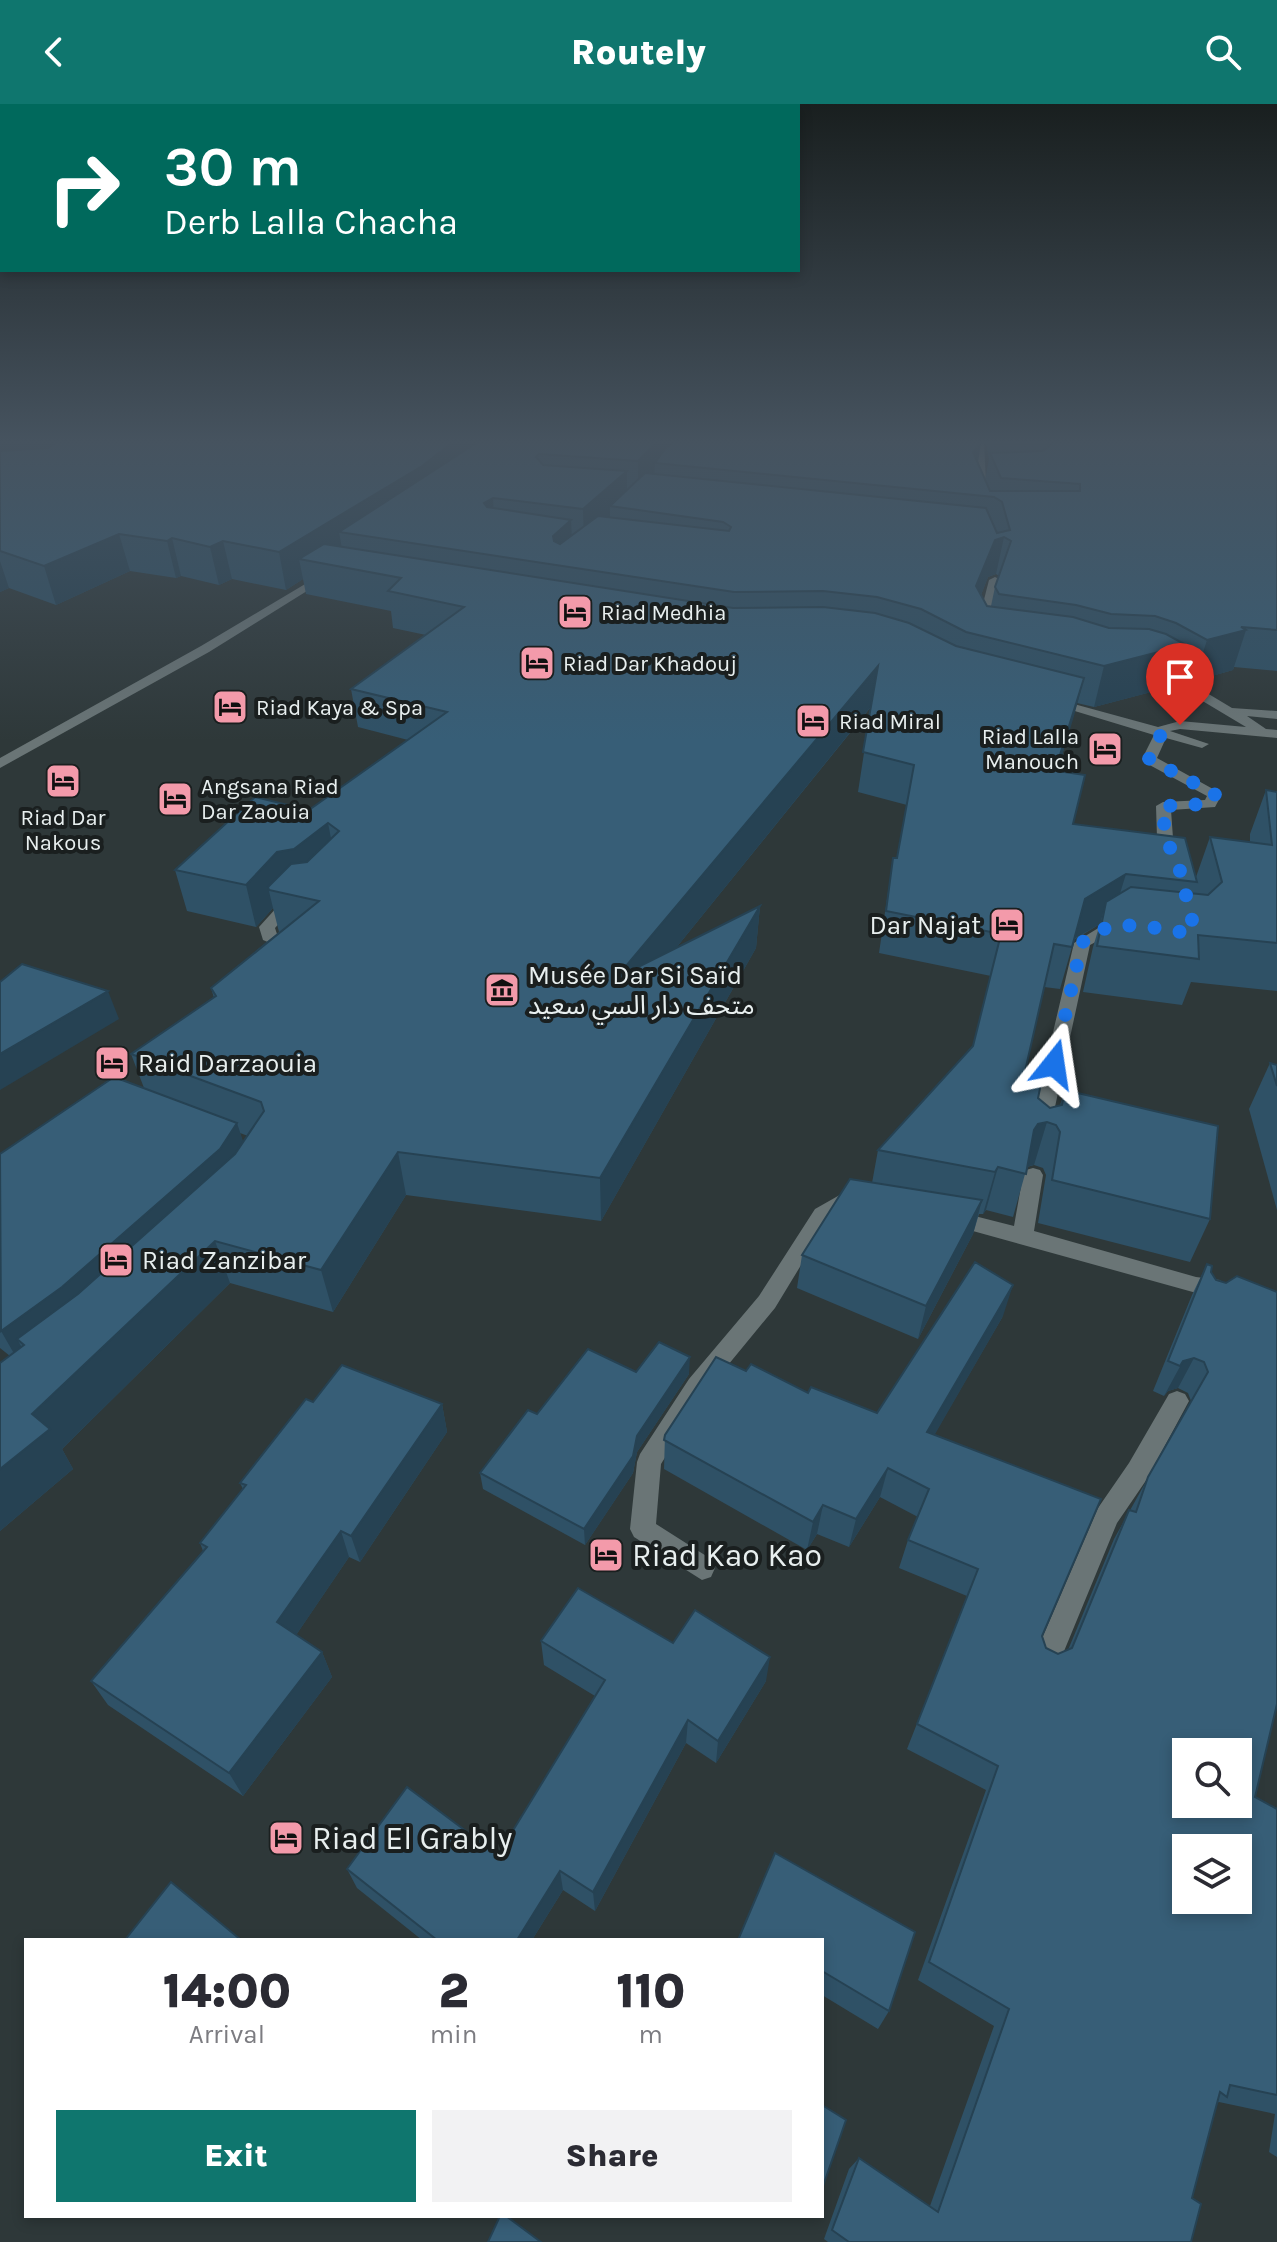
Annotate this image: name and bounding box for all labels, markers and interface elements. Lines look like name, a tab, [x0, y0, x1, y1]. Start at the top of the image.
icon: back	[32, 30, 76, 74]
icon: search	[1201, 30, 1245, 74]
text: Routely	[571, 31, 706, 73]
text: 30 m	[164, 134, 302, 199]
icon: right	[32, 136, 136, 240]
text: Derb Lalla Chacha	[164, 201, 458, 243]
hotel icon: Riad Medhia	[556, 593, 594, 631]
place label: Riad Medhia	[601, 600, 726, 626]
pin	[1146, 643, 1214, 725]
hotel icon: Riad Dar Khadouj	[518, 644, 556, 682]
place label: Riad Dar Khadouj	[563, 651, 737, 677]
icon: arrive	[1158, 655, 1202, 699]
hotel icon: Riad Kaya & Spa	[211, 688, 249, 726]
place label: Riad Kaya & Spa	[256, 695, 423, 721]
hotel icon: Riad Miral	[794, 702, 832, 740]
place label: Riad Miral	[839, 709, 941, 735]
place label: Riad Lalla Manouch	[982, 724, 1079, 775]
hotel icon: Riad Lalla Manouch	[1086, 730, 1124, 768]
hotel icon: Riad Dar Nakous	[44, 762, 82, 800]
place label: Angsana Riad Dar Zaouia	[201, 774, 339, 825]
hotel icon: Angsana Riad Dar Zaouia	[156, 780, 194, 818]
place label: Riad Dar Nakous	[21, 805, 106, 856]
hotel icon: Dar Najat	[988, 906, 1026, 944]
place label: Dar Najat	[870, 910, 981, 941]
place label: Musée Dar Si Saïd متحف دار السي سعيد	[528, 960, 755, 1025]
museum icon: Musée Dar Si Saïd متحف دار السي سعيد	[483, 971, 521, 1009]
position arrow	[1012, 1022, 1096, 1106]
hotel icon: Raid Darzaouia	[93, 1044, 131, 1082]
place label: Raid Darzaouia	[138, 1048, 317, 1079]
hotel icon: Riad Zanzibar	[97, 1241, 135, 1279]
place label: Riad Zanzibar	[142, 1245, 307, 1276]
hotel icon: Riad Kao Kao	[587, 1536, 625, 1574]
place label: Riad Kao Kao	[632, 1537, 822, 1574]
map controls	[1172, 1738, 1252, 1914]
button: search	[1172, 1738, 1252, 1818]
hotel icon: Riad El Grably	[267, 1819, 305, 1857]
place label: Riad El Grably	[312, 1820, 513, 1857]
button: layers	[1172, 1834, 1252, 1914]
text: 14:00	[163, 1963, 291, 2019]
text: 2	[438, 1963, 469, 2019]
text: 110	[616, 1963, 685, 2019]
text: Arrival	[189, 2019, 265, 2050]
text: min	[430, 2019, 477, 2050]
text: m	[639, 2019, 663, 2050]
button: Exit	[56, 2110, 416, 2202]
button: Share	[432, 2110, 792, 2202]

